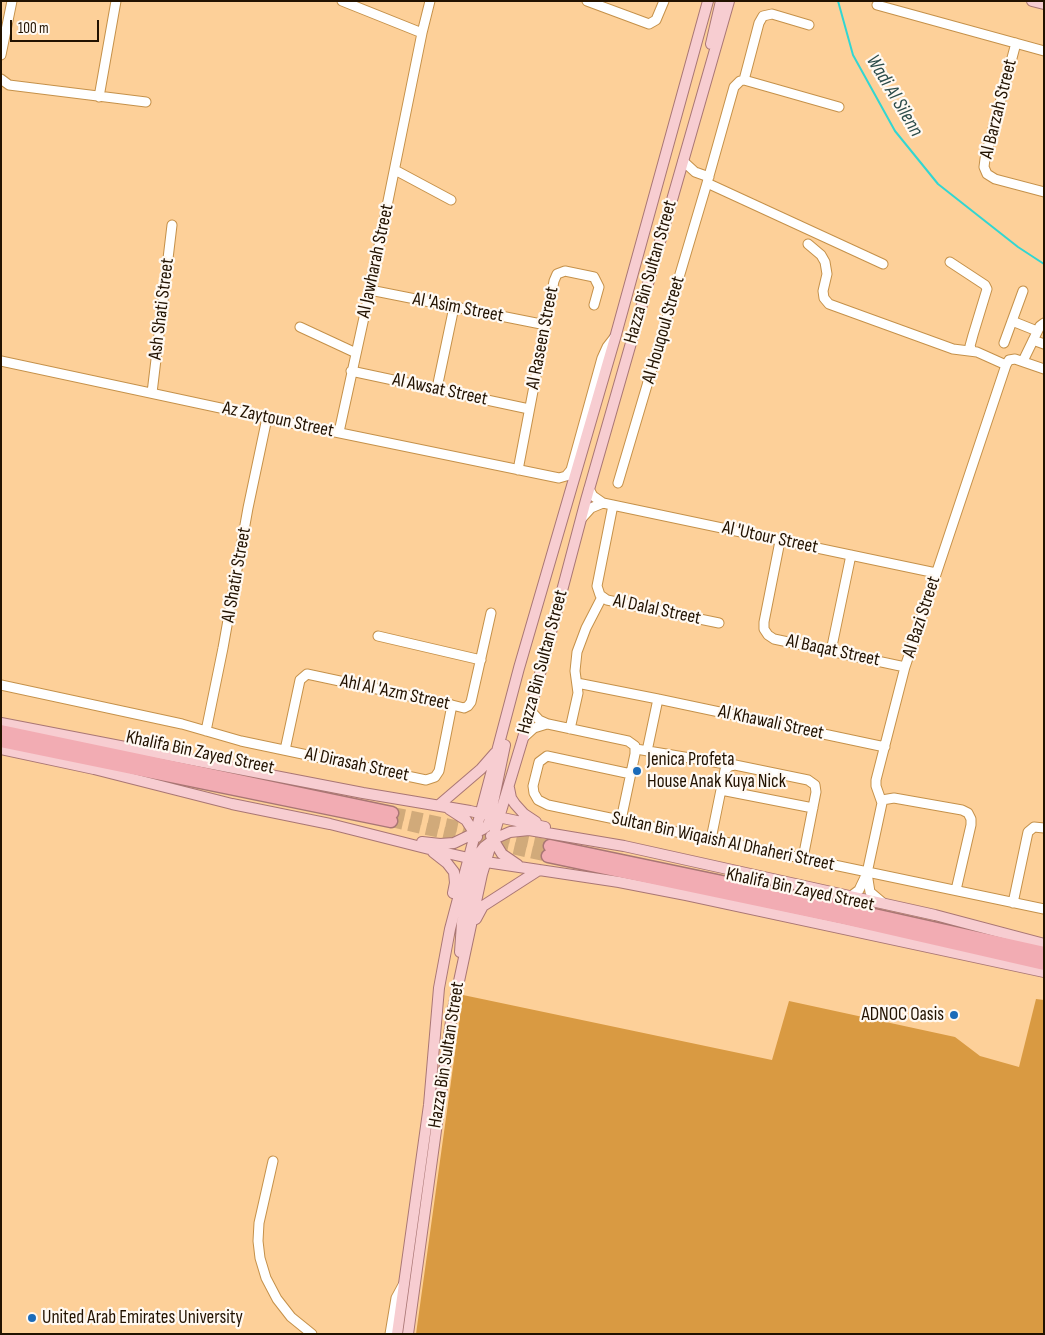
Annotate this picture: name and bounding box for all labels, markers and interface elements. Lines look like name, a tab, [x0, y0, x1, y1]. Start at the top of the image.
scale bar	[12, 10, 101, 42]
text: 100 m	[18, 19, 49, 38]
water label: Wadi Al Silenn	[860, 51, 928, 141]
street label: Al Barzah Street	[976, 57, 1022, 161]
street label: Hazza Bin Sultan Street	[620, 198, 682, 346]
street label: Al Jawharah Street	[353, 202, 399, 320]
street label: Ash Shati Street	[144, 257, 180, 361]
street label: Al Houqoul Street	[638, 274, 690, 386]
street label: Al Raseen Street	[522, 285, 564, 391]
street label: Al 'Asim Street	[411, 288, 505, 328]
street label: Al Awsat Street	[390, 369, 490, 411]
street label: Az Zaytoun Street	[220, 397, 336, 443]
street label: Al 'Utour Street	[720, 517, 820, 559]
street label: Al Shatir Street	[217, 526, 257, 624]
street label: Al Bazi Street	[898, 573, 946, 661]
street label: Hazza Bin Sultan Street	[513, 588, 573, 736]
street label: Al Dalal Street	[611, 590, 703, 630]
street label: Al Baqat Street	[784, 630, 882, 672]
street label: Ahl Al 'Azm Street	[338, 670, 452, 716]
street label: Al Khawali Street	[716, 701, 826, 745]
street label: Khalifa Bin Zayed Street	[124, 726, 276, 780]
street label: Al Dirasah Street	[303, 743, 411, 787]
place label: Jenica Profeta House Anak Kuya Nick	[647, 749, 786, 793]
marker: Jenica Profeta House Anak Kuya Nick	[631, 765, 643, 777]
street label: Sultan Bin Wiqaish Al Dhaheri Street	[610, 807, 836, 877]
street label: Khalifa Bin Zayed Street	[724, 863, 876, 917]
street label: Hazza Bin Sultan Street	[424, 980, 470, 1130]
place label: ADNOC Oasis	[862, 1004, 944, 1026]
marker: ADNOC Oasis	[948, 1009, 960, 1021]
place label: United Arab Emirates University	[42, 1307, 243, 1329]
marker: United Arab Emirates University	[26, 1312, 38, 1324]

